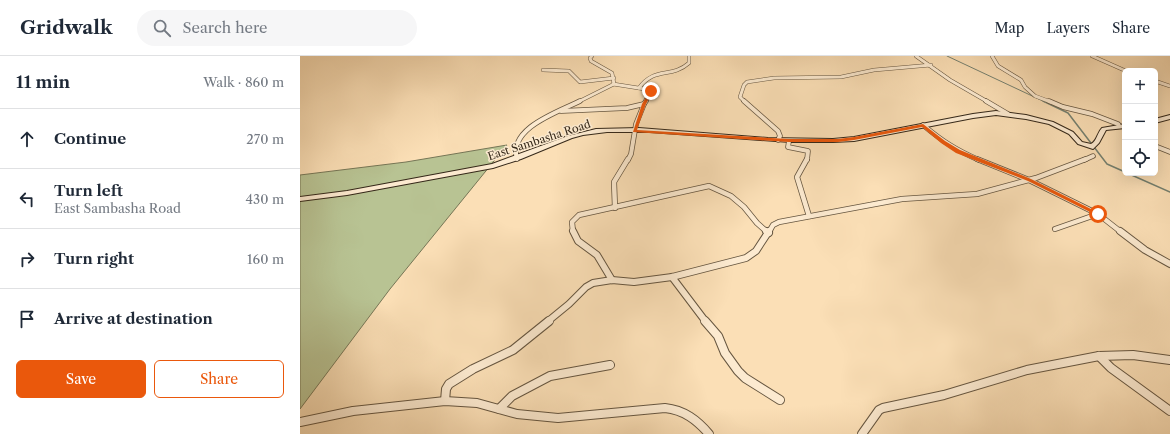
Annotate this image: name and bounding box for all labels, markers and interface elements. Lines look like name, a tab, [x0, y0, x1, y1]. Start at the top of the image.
search box	[137, 10, 417, 46]
text: Gridwalk	[20, 16, 113, 39]
icon: search	[151, 17, 173, 39]
text: Search here	[183, 18, 268, 37]
text: Map	[994, 19, 1024, 37]
text: Layers	[1046, 19, 1090, 37]
text: Share	[1112, 19, 1150, 37]
map controls	[1122, 68, 1158, 176]
button: +	[1122, 68, 1158, 104]
text: 11 min	[16, 72, 70, 92]
text: Walk · 860 m	[203, 74, 284, 90]
route end	[642, 82, 660, 100]
button: −	[1122, 104, 1158, 140]
street label: East Sambasha Road	[486, 117, 593, 163]
icon: ahead	[16, 128, 38, 150]
text: Continue	[54, 129, 126, 148]
text: 270 m	[246, 131, 284, 147]
button: locate	[1122, 140, 1158, 176]
text: Turn left	[54, 181, 123, 200]
icon: left	[16, 188, 38, 210]
text: 430 m	[246, 191, 284, 207]
text: East Sambasha Road	[54, 200, 181, 216]
route start	[1089, 205, 1107, 223]
icon: right	[16, 248, 38, 270]
text: Turn right	[54, 249, 134, 268]
text: 160 m	[247, 251, 284, 267]
icon: arrive	[16, 308, 38, 330]
text: Arrive at destination	[54, 309, 213, 328]
button: Save	[16, 360, 146, 398]
button: Share	[154, 360, 284, 398]

